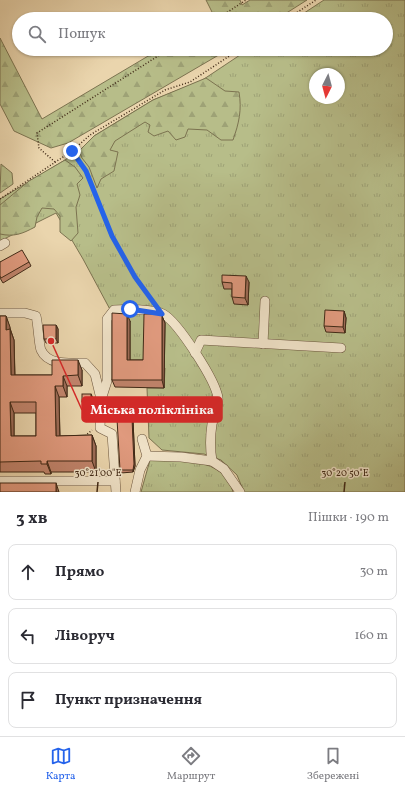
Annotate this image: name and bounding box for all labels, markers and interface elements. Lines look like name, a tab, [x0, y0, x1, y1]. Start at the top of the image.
search box	[12, 12, 393, 56]
icon: search	[26, 23, 48, 45]
text: Пошук	[58, 24, 106, 45]
north arrow	[309, 68, 345, 104]
route end	[63, 142, 81, 160]
route start	[121, 300, 139, 318]
callout: Міська поліклініка	[82, 397, 222, 422]
text: Міська поліклініка	[90, 402, 214, 420]
text: 30°21'00"E	[75, 466, 121, 480]
text: 30°20'50"E	[321, 466, 369, 480]
text: 3 хв	[16, 507, 47, 530]
text: Пішки · 190 m	[308, 509, 389, 527]
icon: ahead	[17, 561, 39, 583]
text: Прямо	[55, 562, 104, 583]
text: 30 m	[360, 563, 388, 581]
icon: left	[17, 625, 39, 647]
text: Ліворуч	[55, 626, 115, 647]
text: 160 m	[354, 627, 388, 645]
icon: arrive	[17, 689, 39, 711]
text: Пункт призначення	[55, 690, 202, 711]
tab: Карта	[46, 745, 76, 784]
tab: Маршрут	[167, 745, 215, 784]
tab: Збережені	[307, 745, 359, 784]

